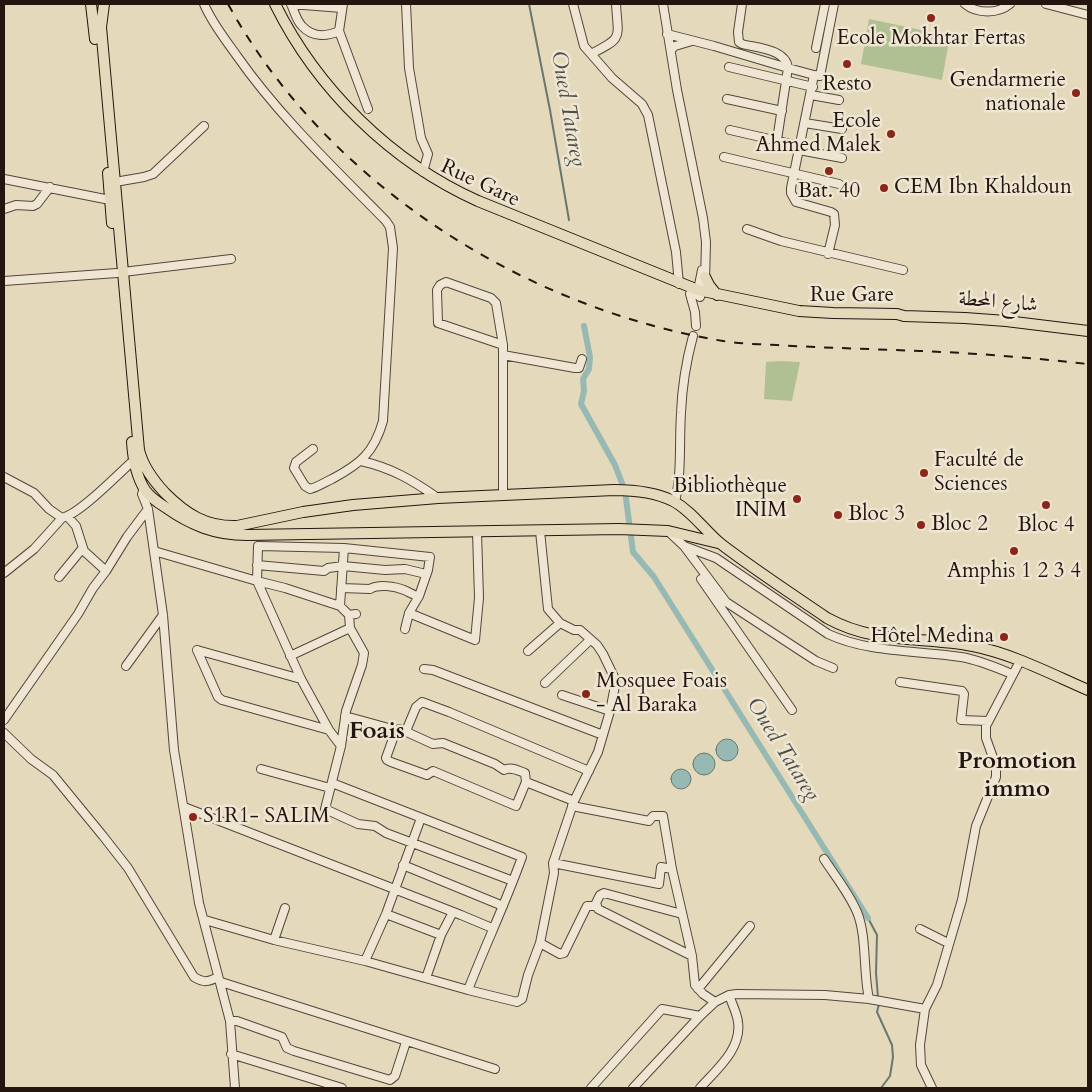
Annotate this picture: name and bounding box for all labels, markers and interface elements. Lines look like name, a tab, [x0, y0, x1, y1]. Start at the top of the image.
marker: Ecole Mokhtar Fertas	[925, 12, 937, 24]
place label: Ecole Mokhtar Fertas	[836, 26, 1026, 52]
water label: Oued Tatareg	[544, 49, 590, 169]
marker: Resto	[841, 58, 853, 70]
place label: Gendarmerie nationale	[950, 68, 1066, 118]
place label: Resto	[822, 72, 872, 98]
marker: Gendarmerie nationale	[1070, 87, 1082, 99]
place label: Ecole Ahmed Malek	[755, 109, 881, 159]
marker: Ecole Ahmed Malek	[885, 128, 897, 140]
street label: Rue Gare	[437, 155, 523, 213]
marker: Bat. 40	[823, 165, 835, 177]
place label: CEM Ibn Khaldoun	[894, 175, 1072, 201]
place label: Bat. 40	[798, 179, 860, 205]
marker: CEM Ibn Khaldoun	[878, 182, 890, 194]
street label: Rue Gare	[810, 283, 894, 309]
street label: شارع المحطة	[957, 287, 1039, 319]
place label: Faculté de Sciences	[934, 448, 1024, 498]
marker: Faculté de Sciences	[918, 467, 930, 479]
place label: Bibliothèque INIM	[673, 474, 787, 524]
marker: Bibliothèque INIM	[791, 493, 803, 505]
marker: Bloc 4	[1040, 499, 1052, 511]
place label: Bloc 3	[848, 502, 905, 528]
marker: Bloc 3	[832, 509, 844, 521]
place label: Bloc 2	[931, 512, 988, 538]
place label: Bloc 4	[1018, 513, 1074, 539]
marker: Bloc 2	[915, 519, 927, 531]
marker: Amphis 1 2 3 4	[1008, 545, 1020, 557]
place label: Amphis 1 2 3 4	[947, 559, 1081, 585]
place label: Hôtel Medina	[871, 624, 994, 650]
marker: Hôtel Medina	[998, 631, 1010, 643]
place label: Mosquee Foais - Al Baraka	[596, 669, 727, 719]
marker: Mosquee Foais - Al Baraka	[580, 688, 592, 700]
water label: Oued Tatareg	[740, 693, 824, 807]
district label: Foais	[349, 718, 405, 746]
district label: Promotion immo	[957, 748, 1077, 804]
place label: S1R1- SALIM	[203, 804, 330, 830]
marker: S1R1- SALIM	[187, 811, 199, 823]

